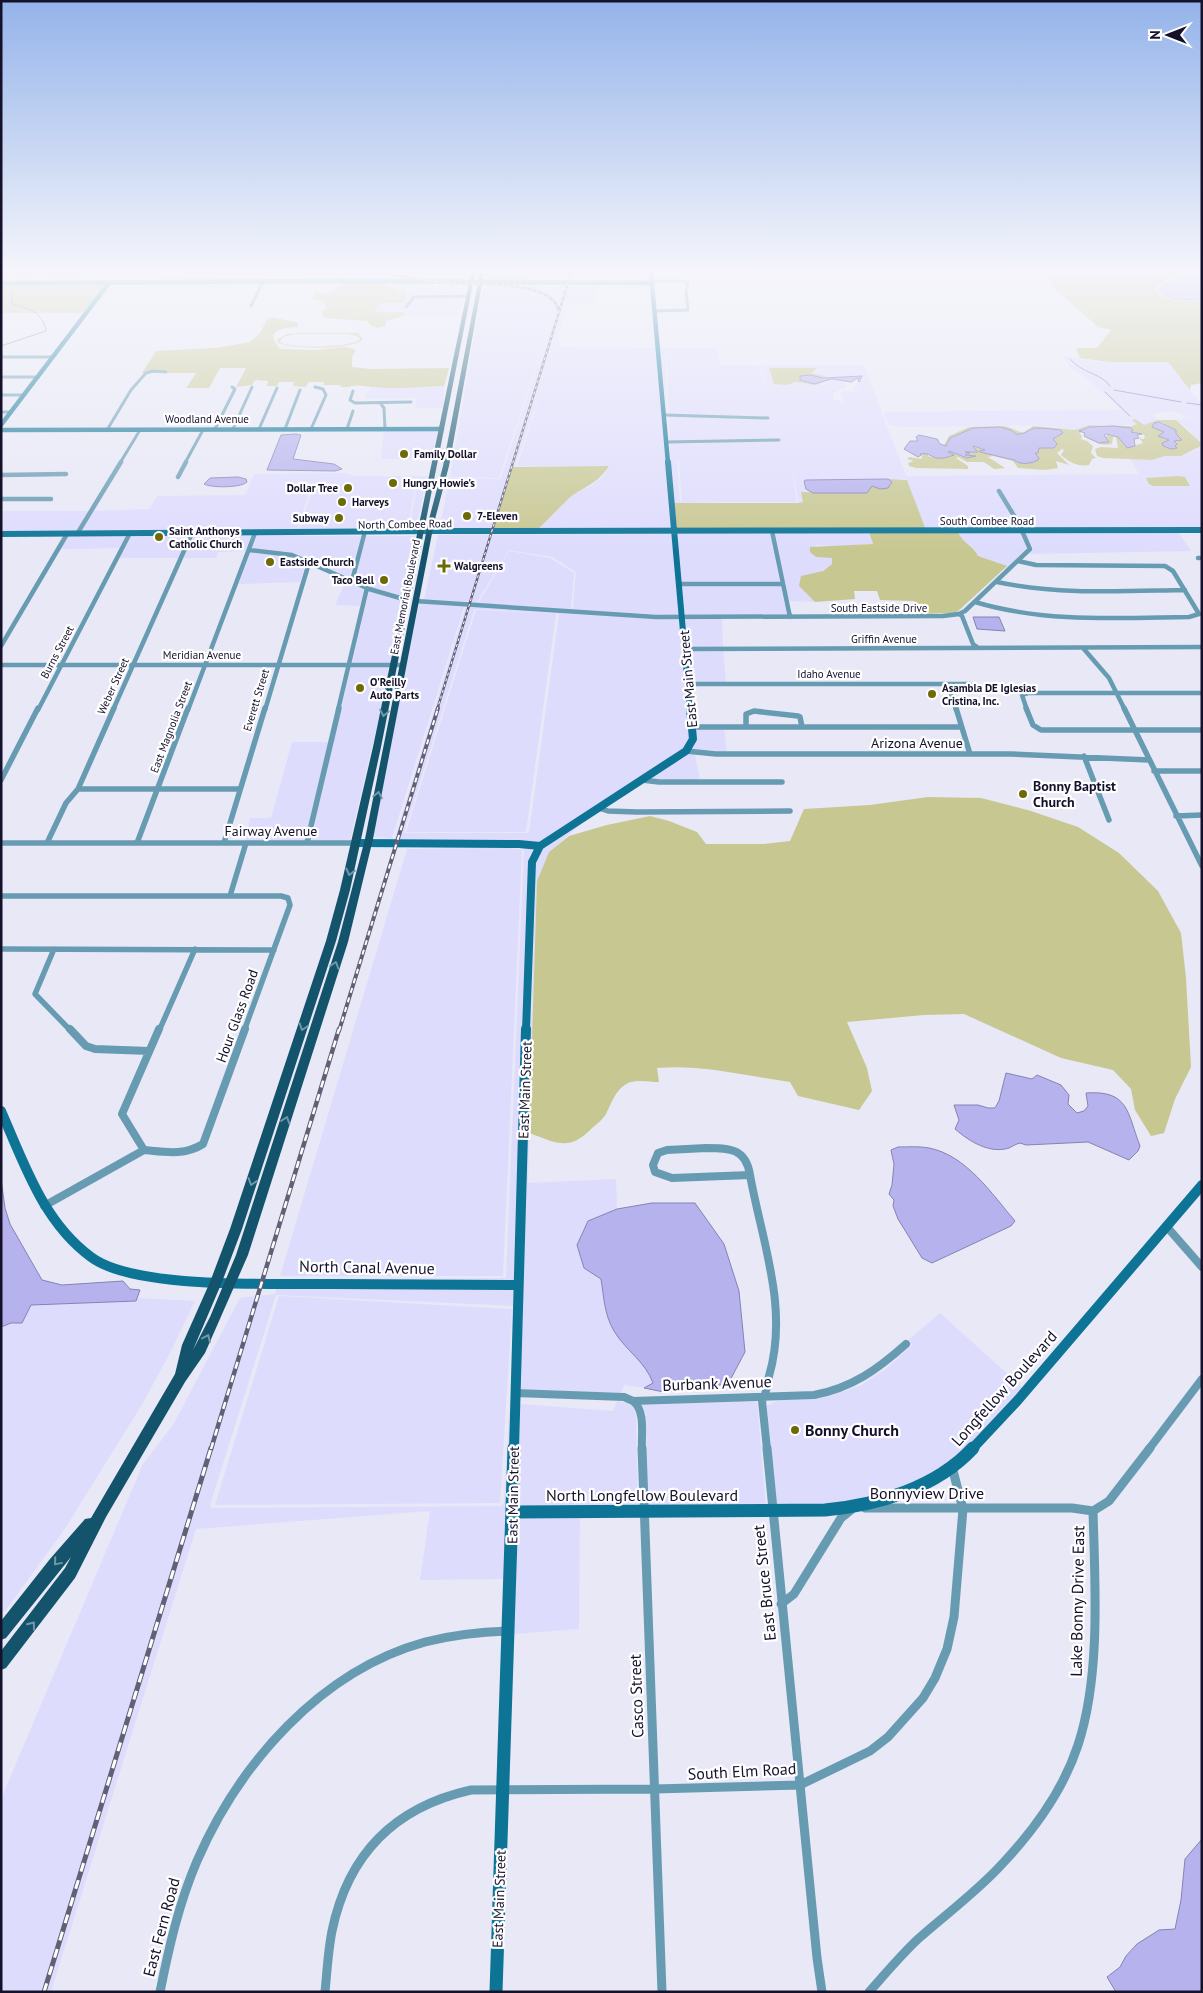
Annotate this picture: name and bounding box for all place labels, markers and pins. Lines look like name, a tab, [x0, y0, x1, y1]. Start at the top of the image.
place label: Family Dollar	[414, 447, 477, 461]
marker: Family Dollar	[398, 448, 410, 460]
place label: Hungry Howie's	[403, 476, 475, 490]
marker: Hungry Howie's	[387, 477, 399, 489]
place label: Dollar Tree	[287, 481, 338, 495]
marker: Dollar Tree	[342, 482, 354, 494]
place label: Harveys	[352, 495, 389, 509]
marker: Harveys	[336, 496, 348, 508]
place label: 7-Eleven	[477, 509, 518, 523]
marker: 7-Eleven	[461, 510, 473, 522]
place label: Subway	[293, 511, 330, 525]
marker: Subway	[333, 512, 345, 524]
place label: Saint Anthonys Catholic Church	[169, 524, 242, 551]
marker: Saint Anthonys Catholic Church	[153, 531, 165, 543]
place label: Eastside Church	[280, 555, 354, 569]
marker: Eastside Church	[264, 556, 276, 568]
place label: Walgreens	[454, 559, 504, 573]
marker: Walgreens	[438, 560, 450, 572]
place label: Taco Bell	[332, 573, 375, 587]
marker: Taco Bell	[378, 574, 390, 586]
place label: O'Reilly Auto Parts	[370, 675, 420, 702]
place label: Asambla DE Iglesias Cristina, Inc.	[942, 681, 1037, 708]
marker: O'Reilly Auto Parts	[354, 682, 366, 694]
marker: Asambla DE Iglesias Cristina, Inc.	[926, 688, 938, 700]
place label: Bonny Baptist Church	[1033, 777, 1116, 811]
marker: Bonny Baptist Church	[1017, 788, 1029, 800]
place label: Bonny Church	[805, 1420, 899, 1440]
marker: Bonny Church	[789, 1424, 801, 1436]

